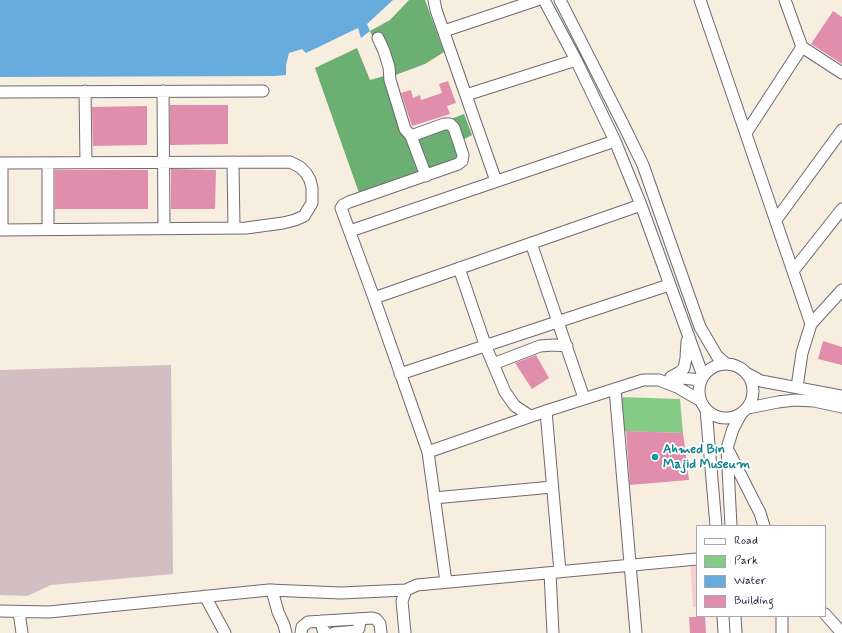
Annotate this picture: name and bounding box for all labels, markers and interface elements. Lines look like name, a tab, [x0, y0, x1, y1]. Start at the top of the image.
place label: Ahmed Bin Majid Museum	[663, 442, 750, 473]
marker: Ahmed Bin Majid Museum	[650, 452, 660, 462]
legend	[696, 525, 826, 617]
text: Road	[734, 533, 758, 549]
text: Park	[734, 553, 758, 569]
text: Water	[734, 573, 766, 589]
text: Building	[734, 593, 774, 609]

